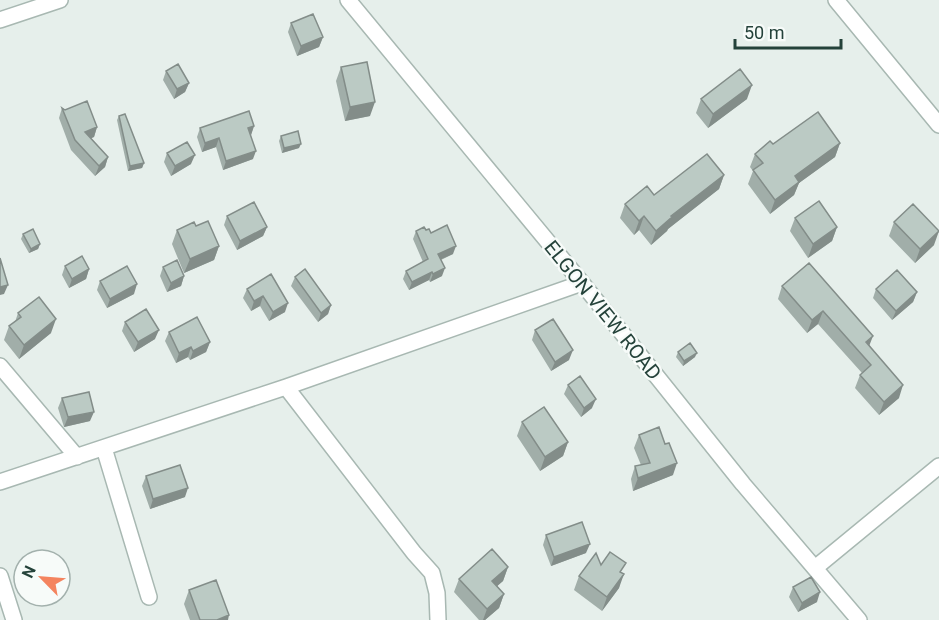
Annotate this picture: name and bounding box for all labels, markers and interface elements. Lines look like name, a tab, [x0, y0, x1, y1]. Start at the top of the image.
scale bar	[735, 12, 842, 50]
text: 50 m	[744, 22, 784, 43]
street label: ELGON VIEW ROAD	[539, 235, 667, 385]
north arrow	[12, 548, 72, 608]
text: N	[18, 563, 40, 581]

